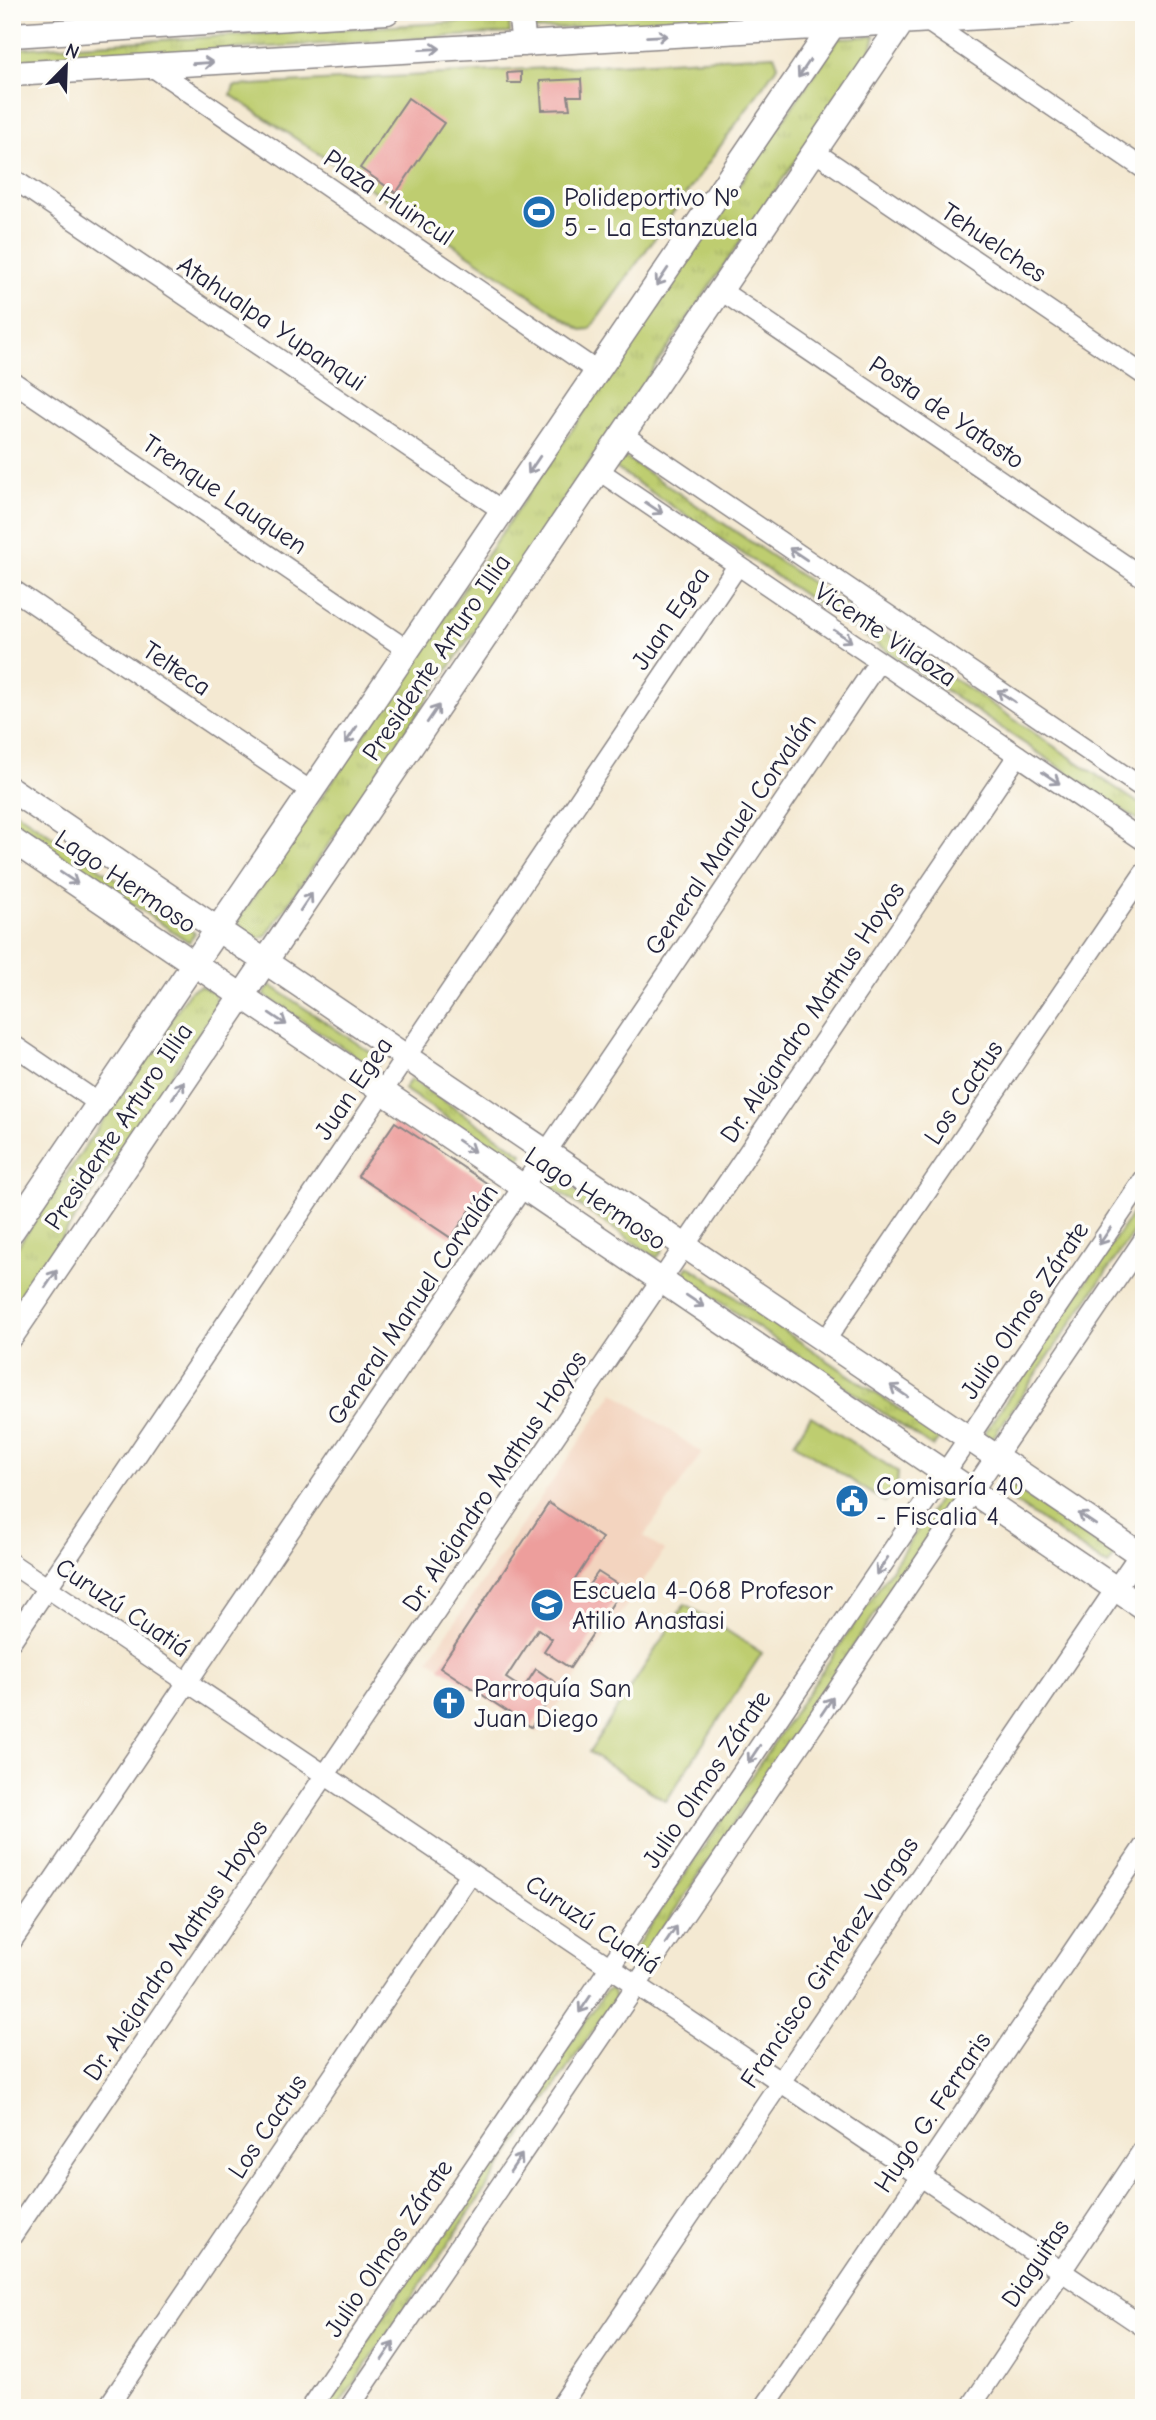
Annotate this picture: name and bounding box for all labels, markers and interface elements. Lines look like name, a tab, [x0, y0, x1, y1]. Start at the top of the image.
one-way arrow	[645, 29, 668, 42]
north arrow	[32, 32, 102, 102]
text: N	[62, 39, 82, 64]
one-way arrow	[418, 42, 441, 55]
one-way arrow	[191, 56, 213, 69]
one-way arrow	[797, 59, 811, 78]
street label: Plaza Huincul	[318, 143, 459, 252]
place label: Polideportivo Nº 5 - La Estanzuela	[564, 183, 758, 243]
sports icon: Polideportivo Nº 5 - La Estanzuela	[520, 193, 558, 231]
street label: Tehuelches	[935, 197, 1052, 289]
street label: Atahualpa Yupanqui	[172, 250, 371, 398]
one-way arrow	[655, 267, 669, 286]
street label: Posta de Yatasto	[863, 350, 1030, 476]
street label: Trenque Lauquen	[136, 429, 313, 561]
one-way arrow	[527, 455, 541, 474]
one-way arrow	[644, 501, 663, 515]
one-way arrow	[789, 547, 808, 561]
street label: Presidente Arturo Illia	[356, 548, 517, 767]
street label: Juan Egea	[626, 561, 716, 676]
street label: Vicente Vildoza	[809, 576, 962, 693]
one-way arrow	[832, 629, 852, 643]
street label: Telteca	[137, 635, 216, 702]
one-way arrow	[997, 689, 1016, 703]
one-way arrow	[426, 704, 440, 724]
street label: General Manuel Corvalán	[639, 708, 823, 961]
one-way arrow	[344, 725, 359, 744]
one-way arrow	[1041, 771, 1060, 785]
street label: Lago Hermoso	[49, 824, 202, 940]
one-way arrow	[59, 871, 78, 885]
street label: Dr. Alejandro Mathus Hoyos	[714, 876, 911, 1149]
one-way arrow	[299, 893, 313, 912]
one-way arrow	[267, 1012, 287, 1026]
street label: Presidente Arturo Illia	[38, 1017, 199, 1236]
street label: Juan Egea	[309, 1031, 399, 1146]
street label: Los Cactus	[918, 1035, 1010, 1150]
one-way arrow	[171, 1081, 185, 1101]
one-way arrow	[456, 1139, 475, 1153]
street label: Lago Hermoso	[519, 1141, 672, 1257]
street label: General Manuel Corvalán	[321, 1178, 505, 1431]
street label: Julio Olmos Zárate	[954, 1216, 1095, 1405]
one-way arrow	[1098, 1226, 1113, 1245]
one-way arrow	[43, 1270, 58, 1289]
one-way arrow	[685, 1294, 704, 1308]
street label: Dr. Alejandro Mathus Hoyos	[396, 1345, 593, 1618]
one-way arrow	[890, 1384, 909, 1399]
place label: Comisaría 40 - Fiscalia 4	[876, 1472, 1024, 1532]
public building icon: Comisaría 40 - Fiscalia 4	[833, 1482, 871, 1520]
one-way arrow	[1078, 1512, 1097, 1526]
street label: Curuzú Cuatiá	[50, 1552, 195, 1664]
one-way arrow	[874, 1556, 889, 1575]
place label: Escuela 4-068 Profesor Atilio Anastasi	[572, 1576, 833, 1636]
school or university icon: Escuela 4-068 Profesor Atilio Anastasi	[528, 1586, 566, 1624]
place label: Parroquía San Juan Diego	[474, 1674, 632, 1734]
church icon: Parroquía San Juan Diego	[430, 1684, 468, 1722]
street label: Julio Olmos Zárate	[636, 1685, 777, 1874]
one-way arrow	[819, 1697, 834, 1716]
one-way arrow	[747, 1744, 761, 1763]
street label: Dr. Alejandro Mathus Hoyos	[77, 1814, 274, 2087]
street label: Francisco Giménez Vargas	[734, 1831, 925, 2094]
street label: Curuzú Cuatiá	[520, 1869, 665, 1981]
one-way arrow	[664, 1925, 678, 1945]
one-way arrow	[578, 1993, 592, 2013]
street label: Hugo G. Ferraris	[868, 2027, 997, 2198]
street label: Los Cactus	[222, 2069, 314, 2184]
street label: Julio Olmos Zárate	[318, 2154, 459, 2343]
one-way arrow	[508, 2154, 523, 2173]
street label: Diaguitas	[996, 2214, 1076, 2313]
one-way arrow	[381, 2342, 395, 2361]

